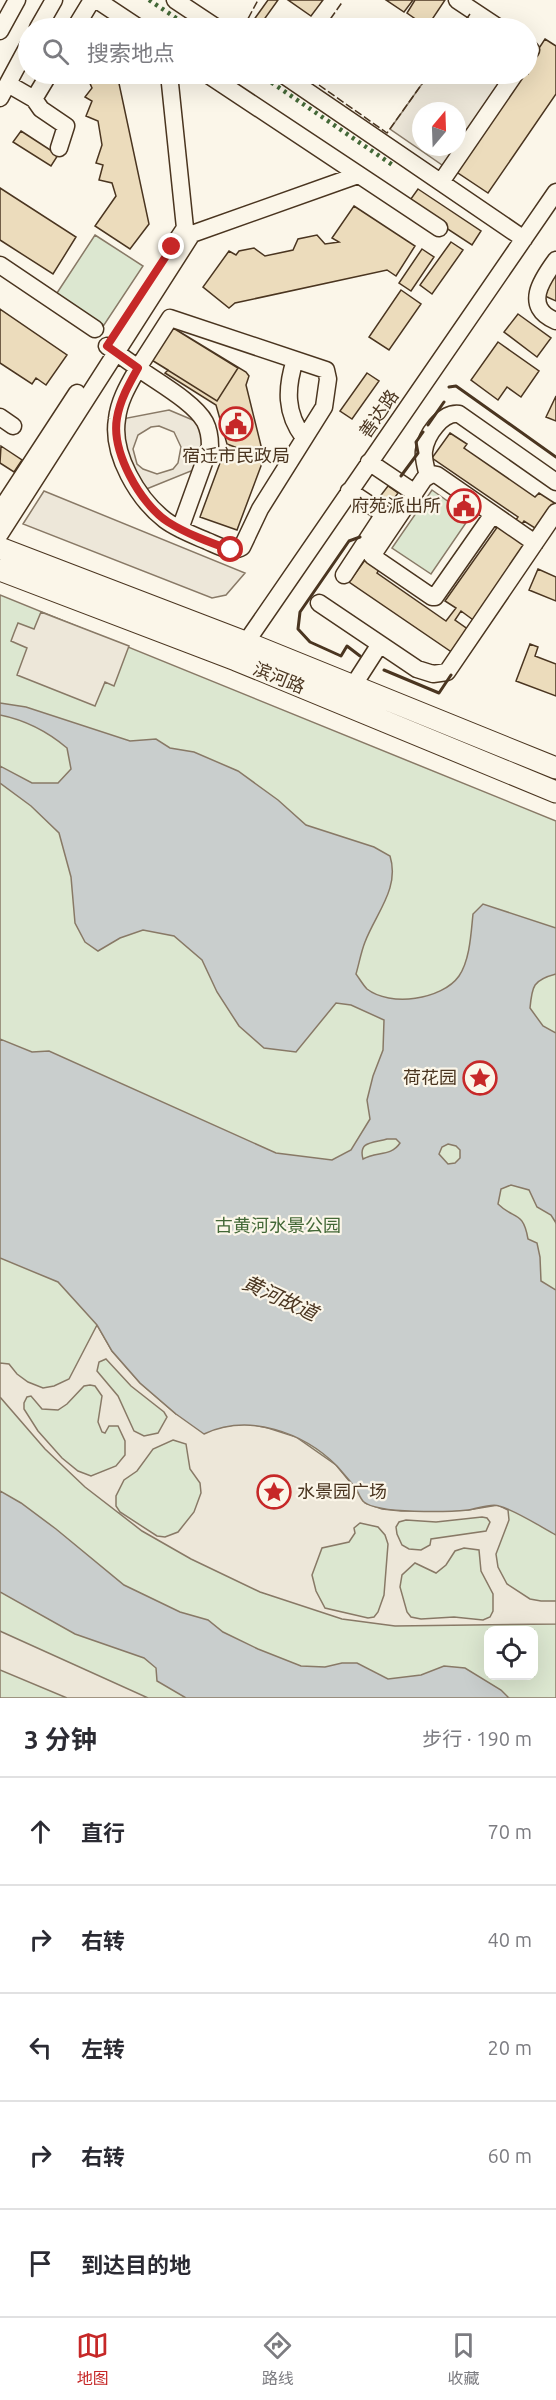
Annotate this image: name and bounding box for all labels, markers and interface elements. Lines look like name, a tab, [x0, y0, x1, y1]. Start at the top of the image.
search box	[18, 18, 538, 84]
icon: search	[39, 35, 72, 68]
text: 搜索地点	[87, 40, 175, 65]
north arrow	[412, 102, 466, 156]
route end	[158, 233, 184, 259]
street label: 善达路	[355, 386, 402, 441]
public building icon: 宿迁市民政局	[218, 406, 254, 442]
place label: 宿迁市民政局	[182, 445, 290, 465]
public building icon: 府苑派出所	[446, 488, 482, 524]
place label: 府苑派出所	[351, 495, 441, 515]
route start	[217, 536, 243, 562]
street label: 滨河路	[251, 658, 308, 696]
place icon: 荷花园	[462, 1060, 498, 1096]
place label: 荷花园	[403, 1067, 457, 1087]
park label: 古黄河水景公园	[215, 1215, 341, 1235]
water label: 黄河故道	[239, 1270, 324, 1326]
place icon: 水景园广场	[256, 1474, 292, 1510]
place label: 水景园广场	[297, 1481, 387, 1501]
map controls	[484, 1626, 538, 1680]
button: locate	[484, 1626, 538, 1680]
text: 3 分钟	[24, 1725, 97, 1754]
text: 步行 · 190 m	[422, 1727, 532, 1750]
icon: ahead	[24, 1815, 57, 1848]
text: 直行	[81, 1820, 125, 1845]
text: 70 m	[488, 1820, 532, 1843]
icon: right	[24, 1923, 57, 1956]
text: 右转	[81, 1928, 125, 1953]
text: 40 m	[488, 1928, 532, 1951]
icon: left	[24, 2031, 57, 2064]
text: 左转	[81, 2036, 125, 2061]
text: 20 m	[488, 2036, 532, 2059]
icon: right	[24, 2139, 57, 2172]
text: 右转	[81, 2144, 125, 2169]
text: 60 m	[488, 2144, 532, 2167]
icon: arrive	[24, 2247, 57, 2280]
text: 到达目的地	[81, 2252, 191, 2277]
tab: 地图	[76, 2329, 109, 2389]
tab: 路线	[261, 2329, 294, 2389]
tab: 收藏	[447, 2329, 480, 2389]

